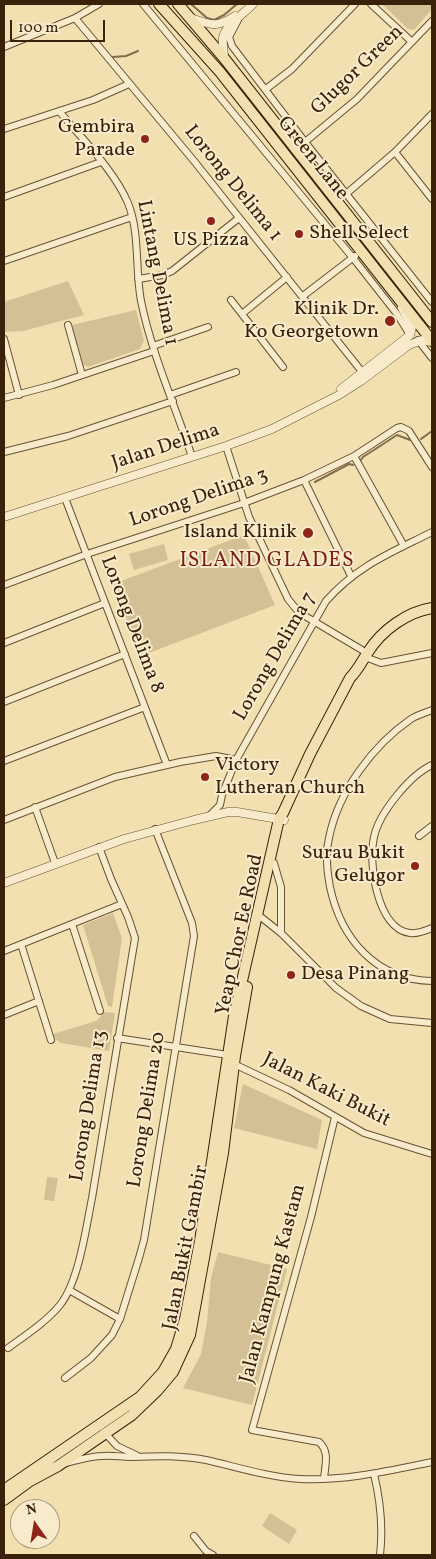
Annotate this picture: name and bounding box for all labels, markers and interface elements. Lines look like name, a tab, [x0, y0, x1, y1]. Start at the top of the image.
scale bar	[12, 10, 108, 42]
text: 100 m	[18, 18, 58, 39]
street label: Glugor Green	[307, 21, 409, 121]
street label: Green Lane	[271, 112, 353, 206]
place label: Gembira Parade	[58, 116, 135, 163]
street label: Lorong Delima 1	[178, 121, 286, 247]
marker: Gembira Parade	[139, 133, 151, 145]
street label: Lintang Delima 1	[130, 198, 182, 348]
marker: US Pizza	[205, 215, 217, 227]
place label: Shell Select	[309, 222, 409, 246]
marker: Shell Select	[293, 228, 305, 240]
place label: US Pizza	[173, 229, 249, 253]
place label: Klinik Dr. Ko Georgetown	[244, 298, 379, 345]
marker: Klinik Dr. Ko Georgetown	[383, 314, 397, 328]
street label: Jalan Delima	[109, 419, 223, 477]
street label: Lorong Delima 3	[127, 464, 271, 534]
place label: Island Klinik	[184, 521, 297, 545]
marker: Island Klinik	[301, 526, 315, 540]
district label: ISLAND GLADES	[178, 549, 356, 575]
street label: Lorong Delima 8	[94, 553, 168, 697]
street label: Lorong Delima 7	[229, 588, 323, 726]
place label: Victory Lutheran Church	[215, 754, 365, 801]
marker: Victory Lutheran Church	[199, 771, 211, 783]
place label: Surau Bukit Gelugor	[301, 842, 405, 889]
street label: Yeap Chor Ee Road	[212, 852, 270, 1018]
marker: Surau Bukit Gelugor	[409, 860, 421, 872]
place label: Desa Pinang	[301, 963, 409, 987]
marker: Desa Pinang	[285, 969, 297, 981]
street label: Lorong Delima 13	[66, 1029, 114, 1183]
street label: Lorong Delima 20	[124, 1030, 172, 1190]
street label: Jalan Kaki Bukit	[258, 1048, 394, 1134]
street label: Jalan Bukit Gambir	[159, 1163, 215, 1333]
street label: Jalan Kampung Kastam	[236, 1182, 312, 1386]
north arrow	[10, 1499, 60, 1549]
text: N	[25, 1499, 39, 1520]

